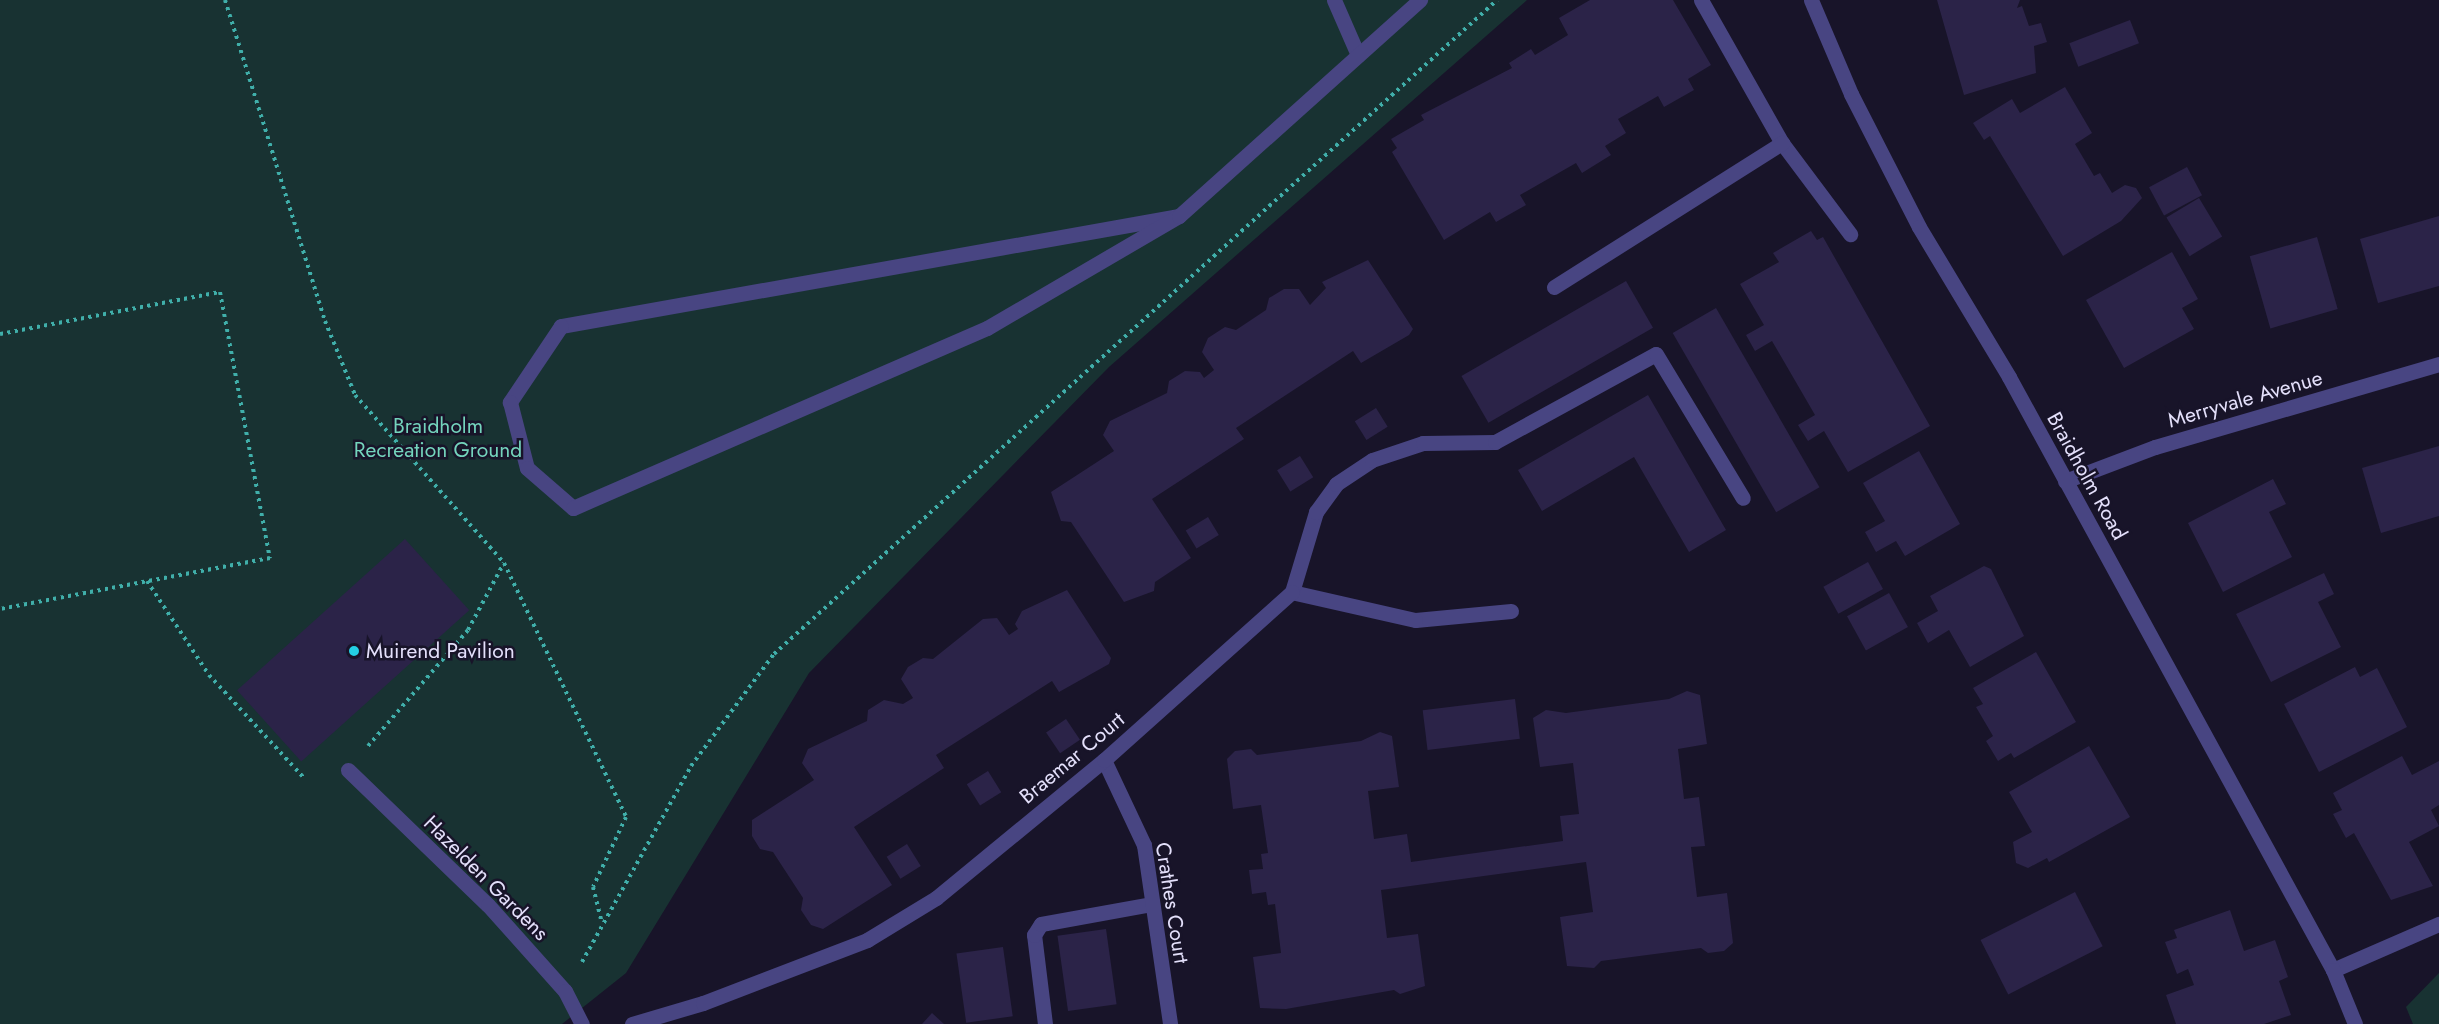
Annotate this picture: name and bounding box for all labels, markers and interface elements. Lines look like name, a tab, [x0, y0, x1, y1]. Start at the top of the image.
street label: Merryvale Avenue	[2165, 365, 2325, 433]
street label: Braidholm Road	[2042, 408, 2132, 544]
park label: Braidholm Recreation Ground	[354, 413, 522, 463]
place label: Muirend Pavilion	[366, 638, 515, 664]
marker: Muirend Pavilion	[347, 644, 361, 658]
street label: Braemar Court	[1015, 707, 1129, 809]
street label: Hazelden Gardens	[418, 810, 554, 946]
street label: Crathes Court	[1150, 841, 1194, 965]

